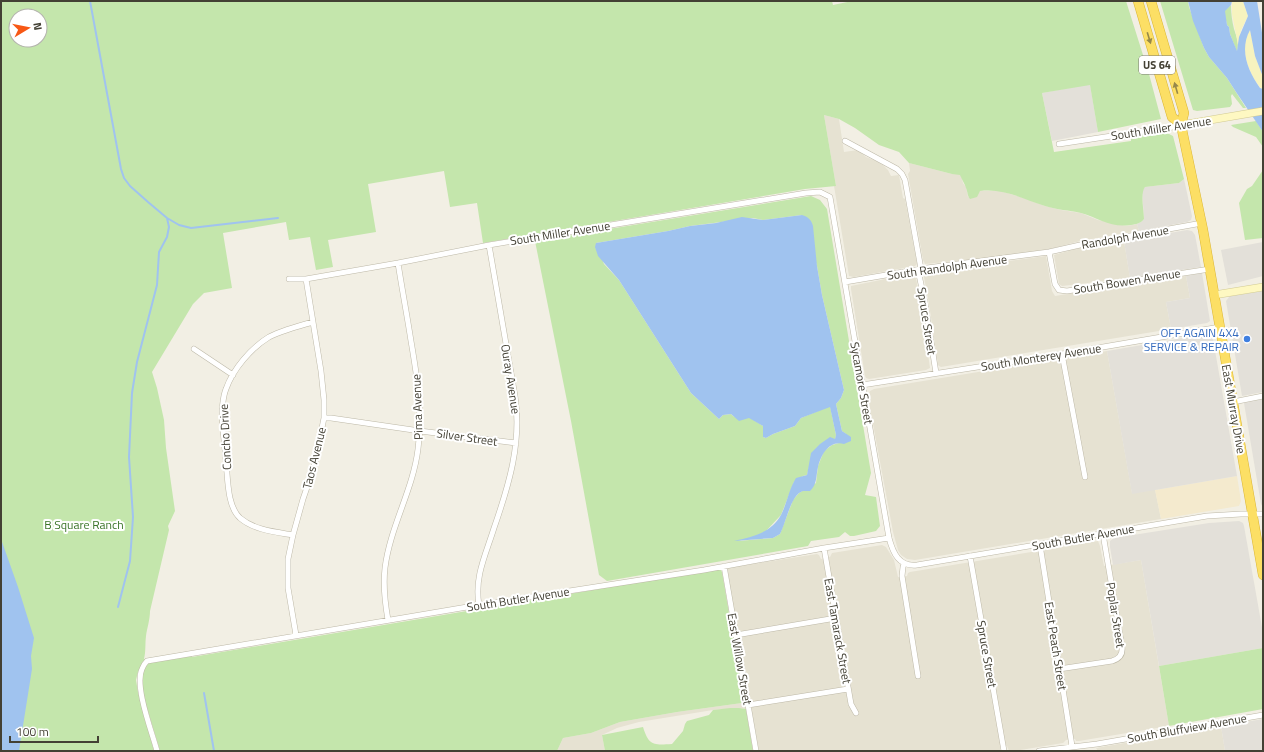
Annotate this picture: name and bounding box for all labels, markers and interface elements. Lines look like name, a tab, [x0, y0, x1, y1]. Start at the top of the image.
north arrow	[8, 8, 48, 48]
text: N	[29, 21, 46, 31]
one-way arrow	[1146, 33, 1152, 45]
road number: US 64	[1139, 56, 1175, 74]
one-way arrow	[1173, 81, 1179, 94]
street label: South Miller Avenue	[1110, 111, 1212, 145]
street label: South Miller Avenue	[509, 216, 611, 250]
street label: Randolph Avenue	[1080, 220, 1170, 254]
street label: South Randolph Avenue	[886, 249, 1008, 285]
street label: South Bowen Avenue	[1072, 263, 1182, 299]
street label: Spruce Street	[912, 286, 942, 357]
place label: OFF AGAIN 4X4 SERVICE & REPAIR	[1144, 323, 1239, 356]
marker: OFF AGAIN 4X4 SERVICE & REPAIR	[1242, 334, 1252, 344]
street label: South Monterey Avenue	[980, 338, 1102, 376]
street label: Sycamore Street	[845, 340, 879, 426]
street label: Ouray Avenue	[496, 343, 526, 415]
street label: East Murray Drive	[1217, 363, 1251, 455]
street label: Pima Avenue	[406, 374, 428, 440]
street label: Concho Drive	[214, 404, 236, 470]
street label: Silver Street	[435, 423, 499, 451]
street label: Taos Avenue	[297, 425, 331, 491]
park label: B Square Ranch	[44, 515, 124, 534]
street label: South Butler Avenue	[1030, 519, 1136, 555]
street label: East Tamarack Street	[819, 577, 857, 686]
street label: Poplar Street	[1101, 581, 1131, 650]
street label: South Butler Avenue	[465, 582, 571, 616]
street label: East Peach Street	[1040, 600, 1073, 692]
street label: East Willow Street	[723, 612, 758, 707]
street label: Spruce Street	[972, 619, 1002, 690]
street label: South Bluffview Avenue	[1126, 708, 1248, 748]
scale bar	[10, 718, 98, 744]
text: 100 m	[16, 722, 49, 741]

